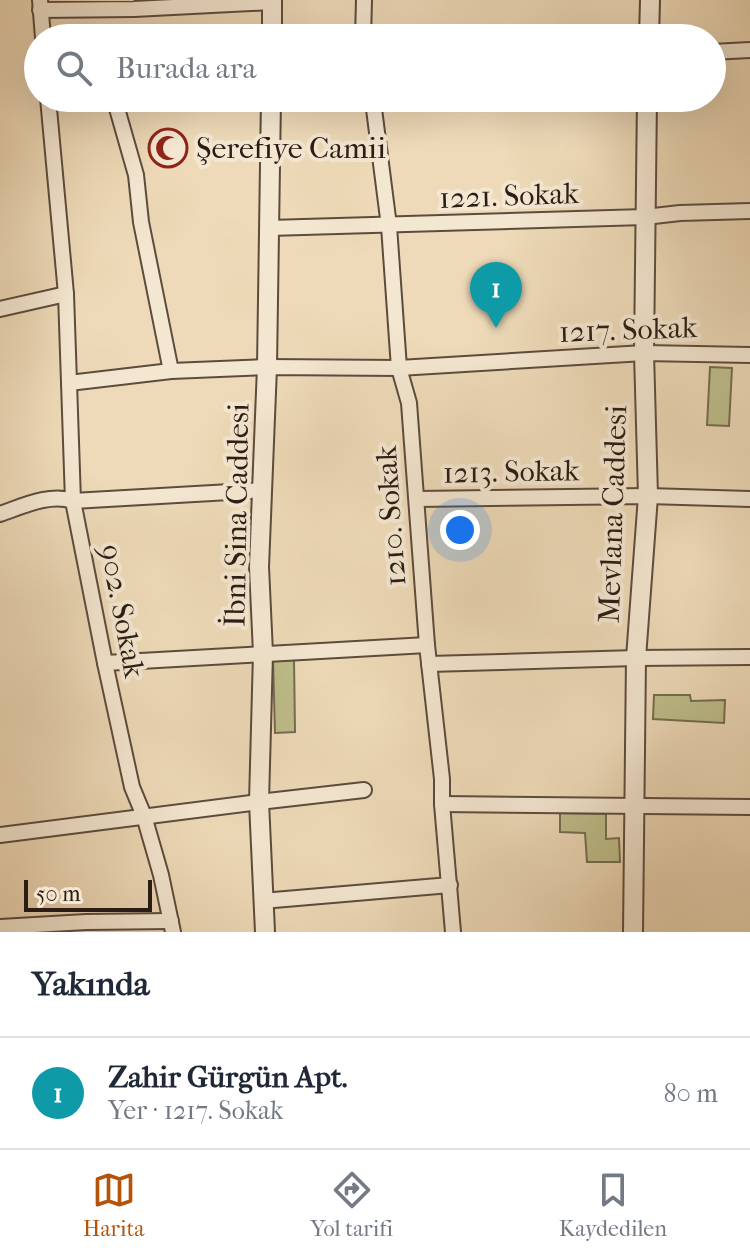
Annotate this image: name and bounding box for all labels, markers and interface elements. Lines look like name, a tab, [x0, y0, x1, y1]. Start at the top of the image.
search box	[24, 24, 726, 112]
icon: search	[52, 46, 96, 90]
text: Burada ara	[116, 51, 256, 86]
mosque icon: Şerefiye Camii	[147, 127, 189, 169]
place label: Şerefiye Camii	[196, 131, 386, 166]
street label: 1221. Sokak	[439, 176, 580, 216]
pin: 1	[470, 262, 522, 328]
street label: 1217. Sokak	[558, 310, 698, 350]
street label: İbni Sina Caddesi	[218, 403, 256, 627]
street label: Mevlana Caddesi	[592, 404, 634, 624]
street label: 1210. Sokak	[369, 444, 413, 587]
street label: 1213. Sokak	[442, 453, 580, 491]
your location	[440, 510, 480, 550]
street label: 902. Sokak	[92, 541, 152, 681]
scale bar	[24, 876, 152, 912]
text: 50 m	[36, 881, 81, 907]
text: Yakında	[32, 964, 150, 1004]
text: Zahir Gürgün Apt.	[108, 1060, 348, 1095]
text: 1	[53, 1078, 63, 1109]
text: 80 m	[663, 1078, 718, 1109]
text: Yer · 1217. Sokak	[108, 1095, 284, 1126]
tab: Harita	[83, 1168, 145, 1242]
tab: Yol tarifi	[311, 1168, 393, 1242]
tab: Kaydedilen	[559, 1168, 667, 1242]

